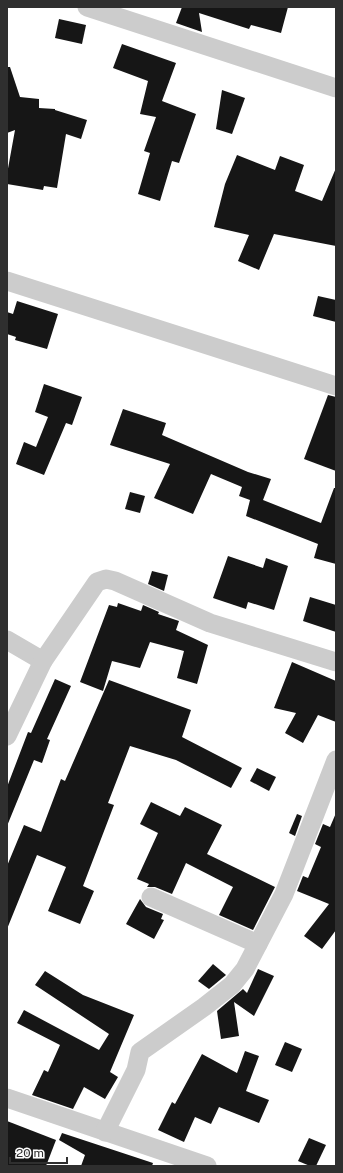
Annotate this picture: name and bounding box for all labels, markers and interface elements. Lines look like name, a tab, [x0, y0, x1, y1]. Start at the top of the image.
scale bar	[10, 1139, 67, 1165]
text: 20 m	[16, 1146, 44, 1160]

